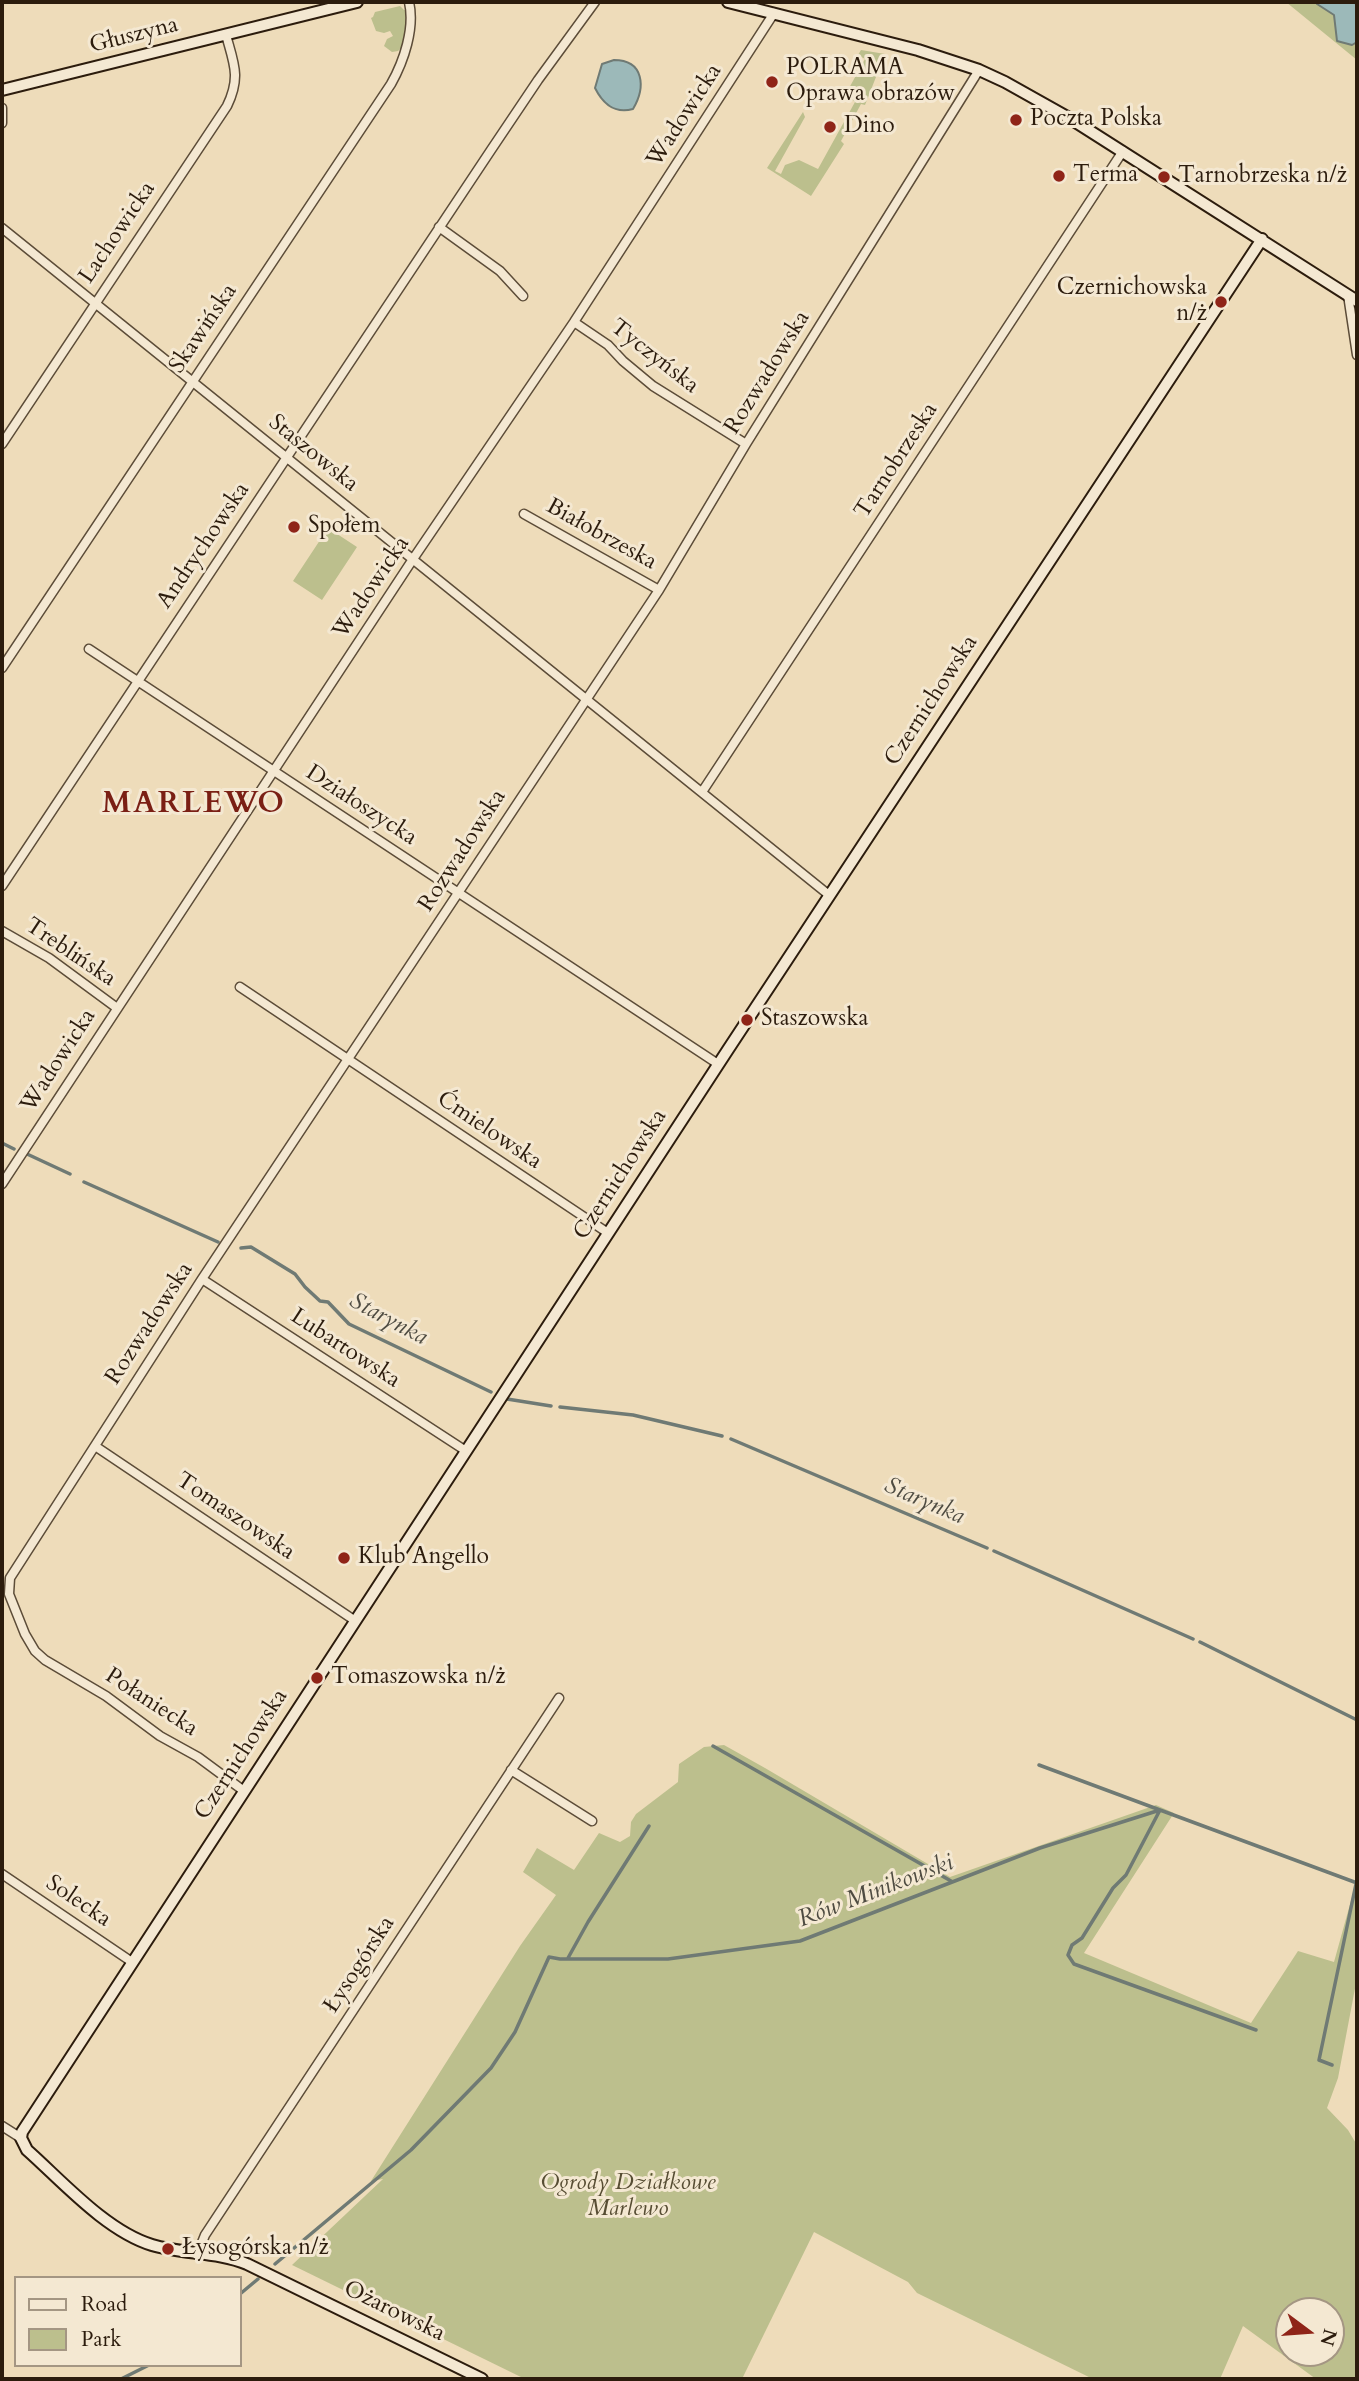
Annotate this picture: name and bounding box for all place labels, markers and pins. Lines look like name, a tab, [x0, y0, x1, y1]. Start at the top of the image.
place label: POLRAMA Oprawa obrazów	[786, 55, 955, 109]
marker: POLRAMA Oprawa obrazów	[764, 74, 780, 90]
place label: Poczta Polska	[1030, 106, 1162, 134]
marker: Poczta Polska	[1008, 112, 1024, 128]
place label: Dino	[844, 113, 895, 141]
marker: Dino	[822, 119, 838, 135]
place label: Terma	[1073, 162, 1138, 190]
place label: Tarnobrzeska n/ż	[1178, 163, 1347, 191]
marker: Terma	[1051, 168, 1067, 184]
marker: Tarnobrzeska n/ż	[1156, 169, 1172, 185]
place label: Czernichowska n/ż	[1057, 275, 1207, 329]
marker: Czernichowska n/ż	[1213, 294, 1229, 310]
place label: Społem	[308, 513, 380, 541]
marker: Społem	[286, 519, 302, 535]
place label: Staszowska	[761, 1006, 869, 1034]
marker: Staszowska	[739, 1012, 755, 1028]
place label: Klub Angello	[358, 1544, 489, 1572]
marker: Klub Angello	[336, 1550, 352, 1566]
place label: Tomaszowska n/ż	[331, 1664, 505, 1692]
marker: Tomaszowska n/ż	[309, 1670, 325, 1686]
place label: Łysogórska n/ż	[182, 2235, 329, 2263]
marker: Łysogórska n/ż	[160, 2241, 176, 2257]

